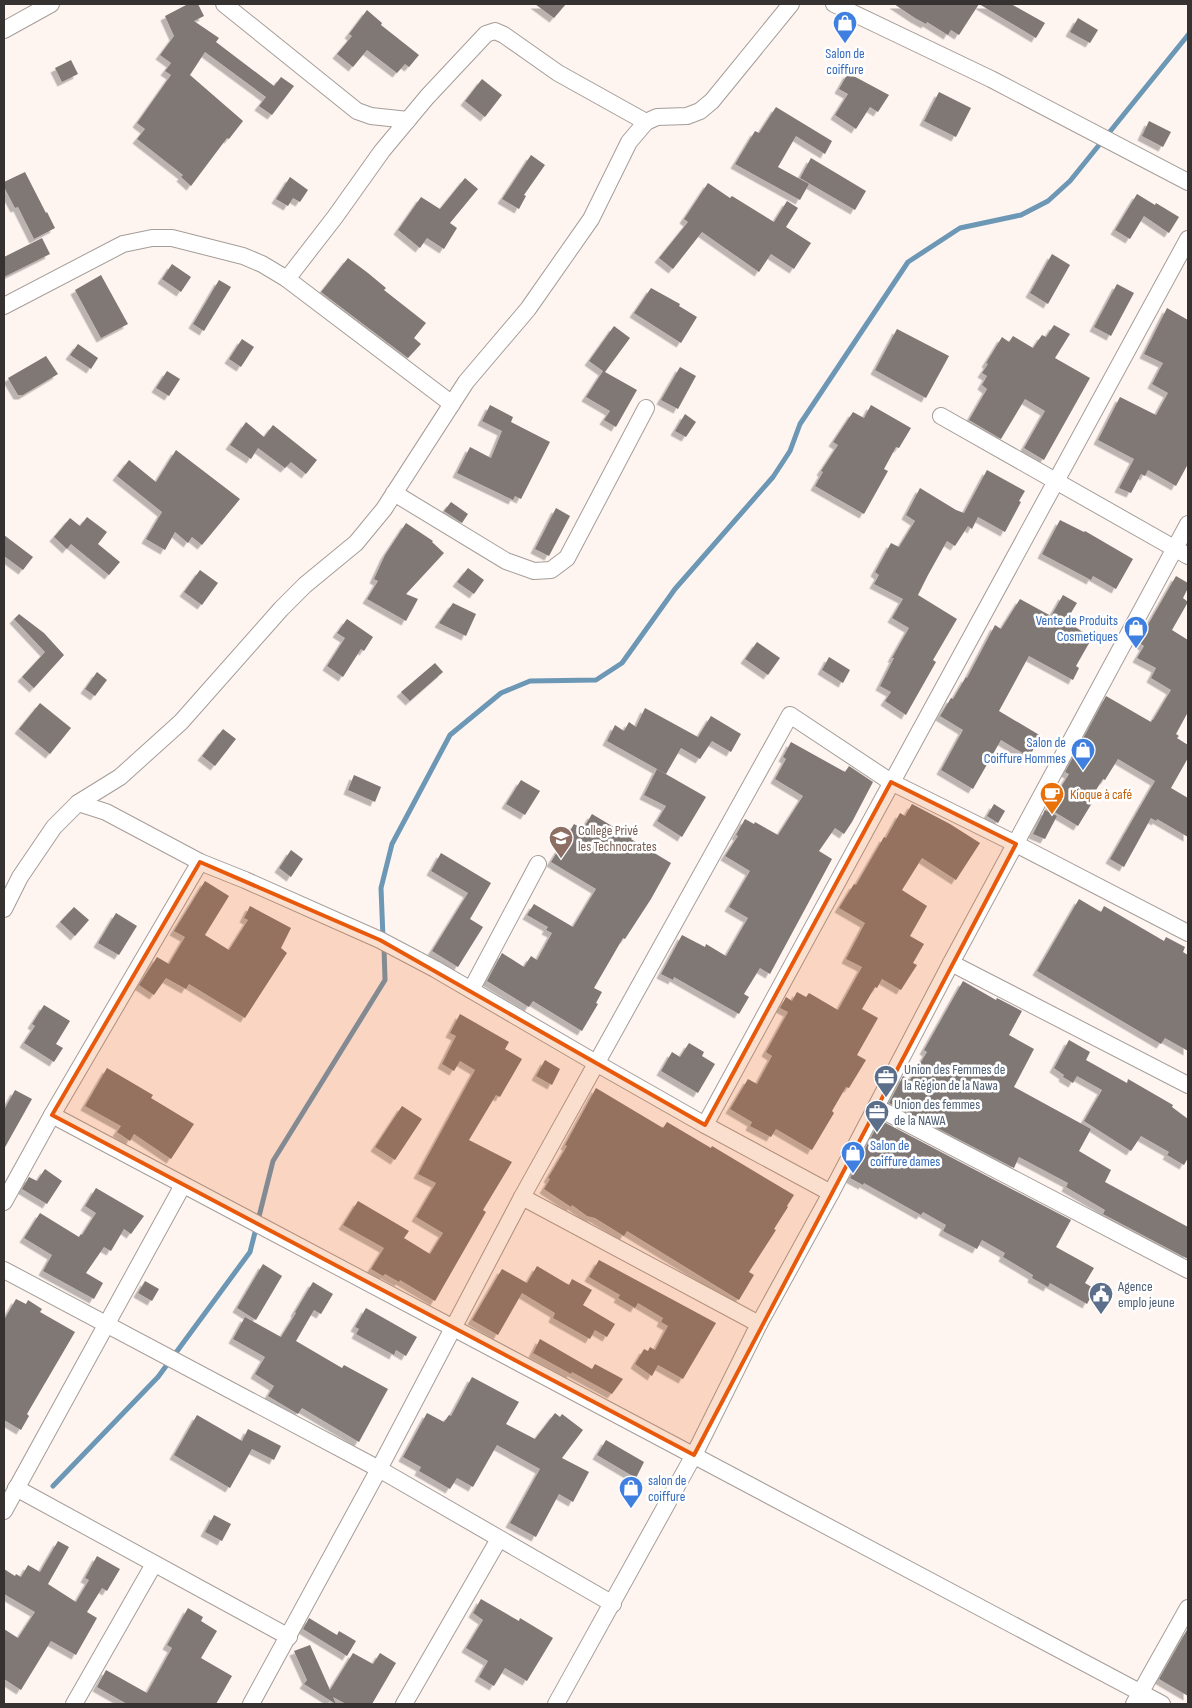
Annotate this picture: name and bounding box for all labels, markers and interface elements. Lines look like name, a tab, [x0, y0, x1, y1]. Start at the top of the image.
shop icon: Salon de coiffure	[832, 10, 858, 44]
place label: Salon de coiffure	[825, 45, 865, 78]
place label: Vente de Produits Cosmetiques	[1036, 612, 1118, 645]
shop icon: Vente de Produits Cosmetiques	[1123, 615, 1149, 649]
place label: Salon de Coiffure Hommes	[984, 734, 1066, 767]
shop icon: Salon de Coiffure Hommes	[1070, 737, 1096, 771]
cafe icon: Kioque à café	[1039, 781, 1065, 815]
place label: Kioque à café	[1070, 786, 1132, 803]
place label: College Privé les Technocrates	[578, 822, 657, 855]
school or university icon: College Privé les Technocrates	[548, 825, 574, 859]
place label: Union des Femmes de la Région de la Nawa	[904, 1061, 1005, 1094]
office icon: Union des Femmes de la Région de la Nawa	[873, 1064, 899, 1098]
place label: Union des femmes de la NAWA	[894, 1096, 980, 1129]
office icon: Union des femmes de la NAWA	[864, 1099, 890, 1133]
place label: Salon de coiffure dames	[870, 1137, 940, 1170]
shop icon: Salon de coiffure dames	[840, 1140, 866, 1174]
place label: Agence emplo jeune	[1117, 1278, 1175, 1311]
public building icon: Agence emplo jeune	[1088, 1281, 1114, 1315]
place label: salon de coiffure	[648, 1472, 686, 1505]
shop icon: salon de coiffure	[618, 1475, 644, 1509]

